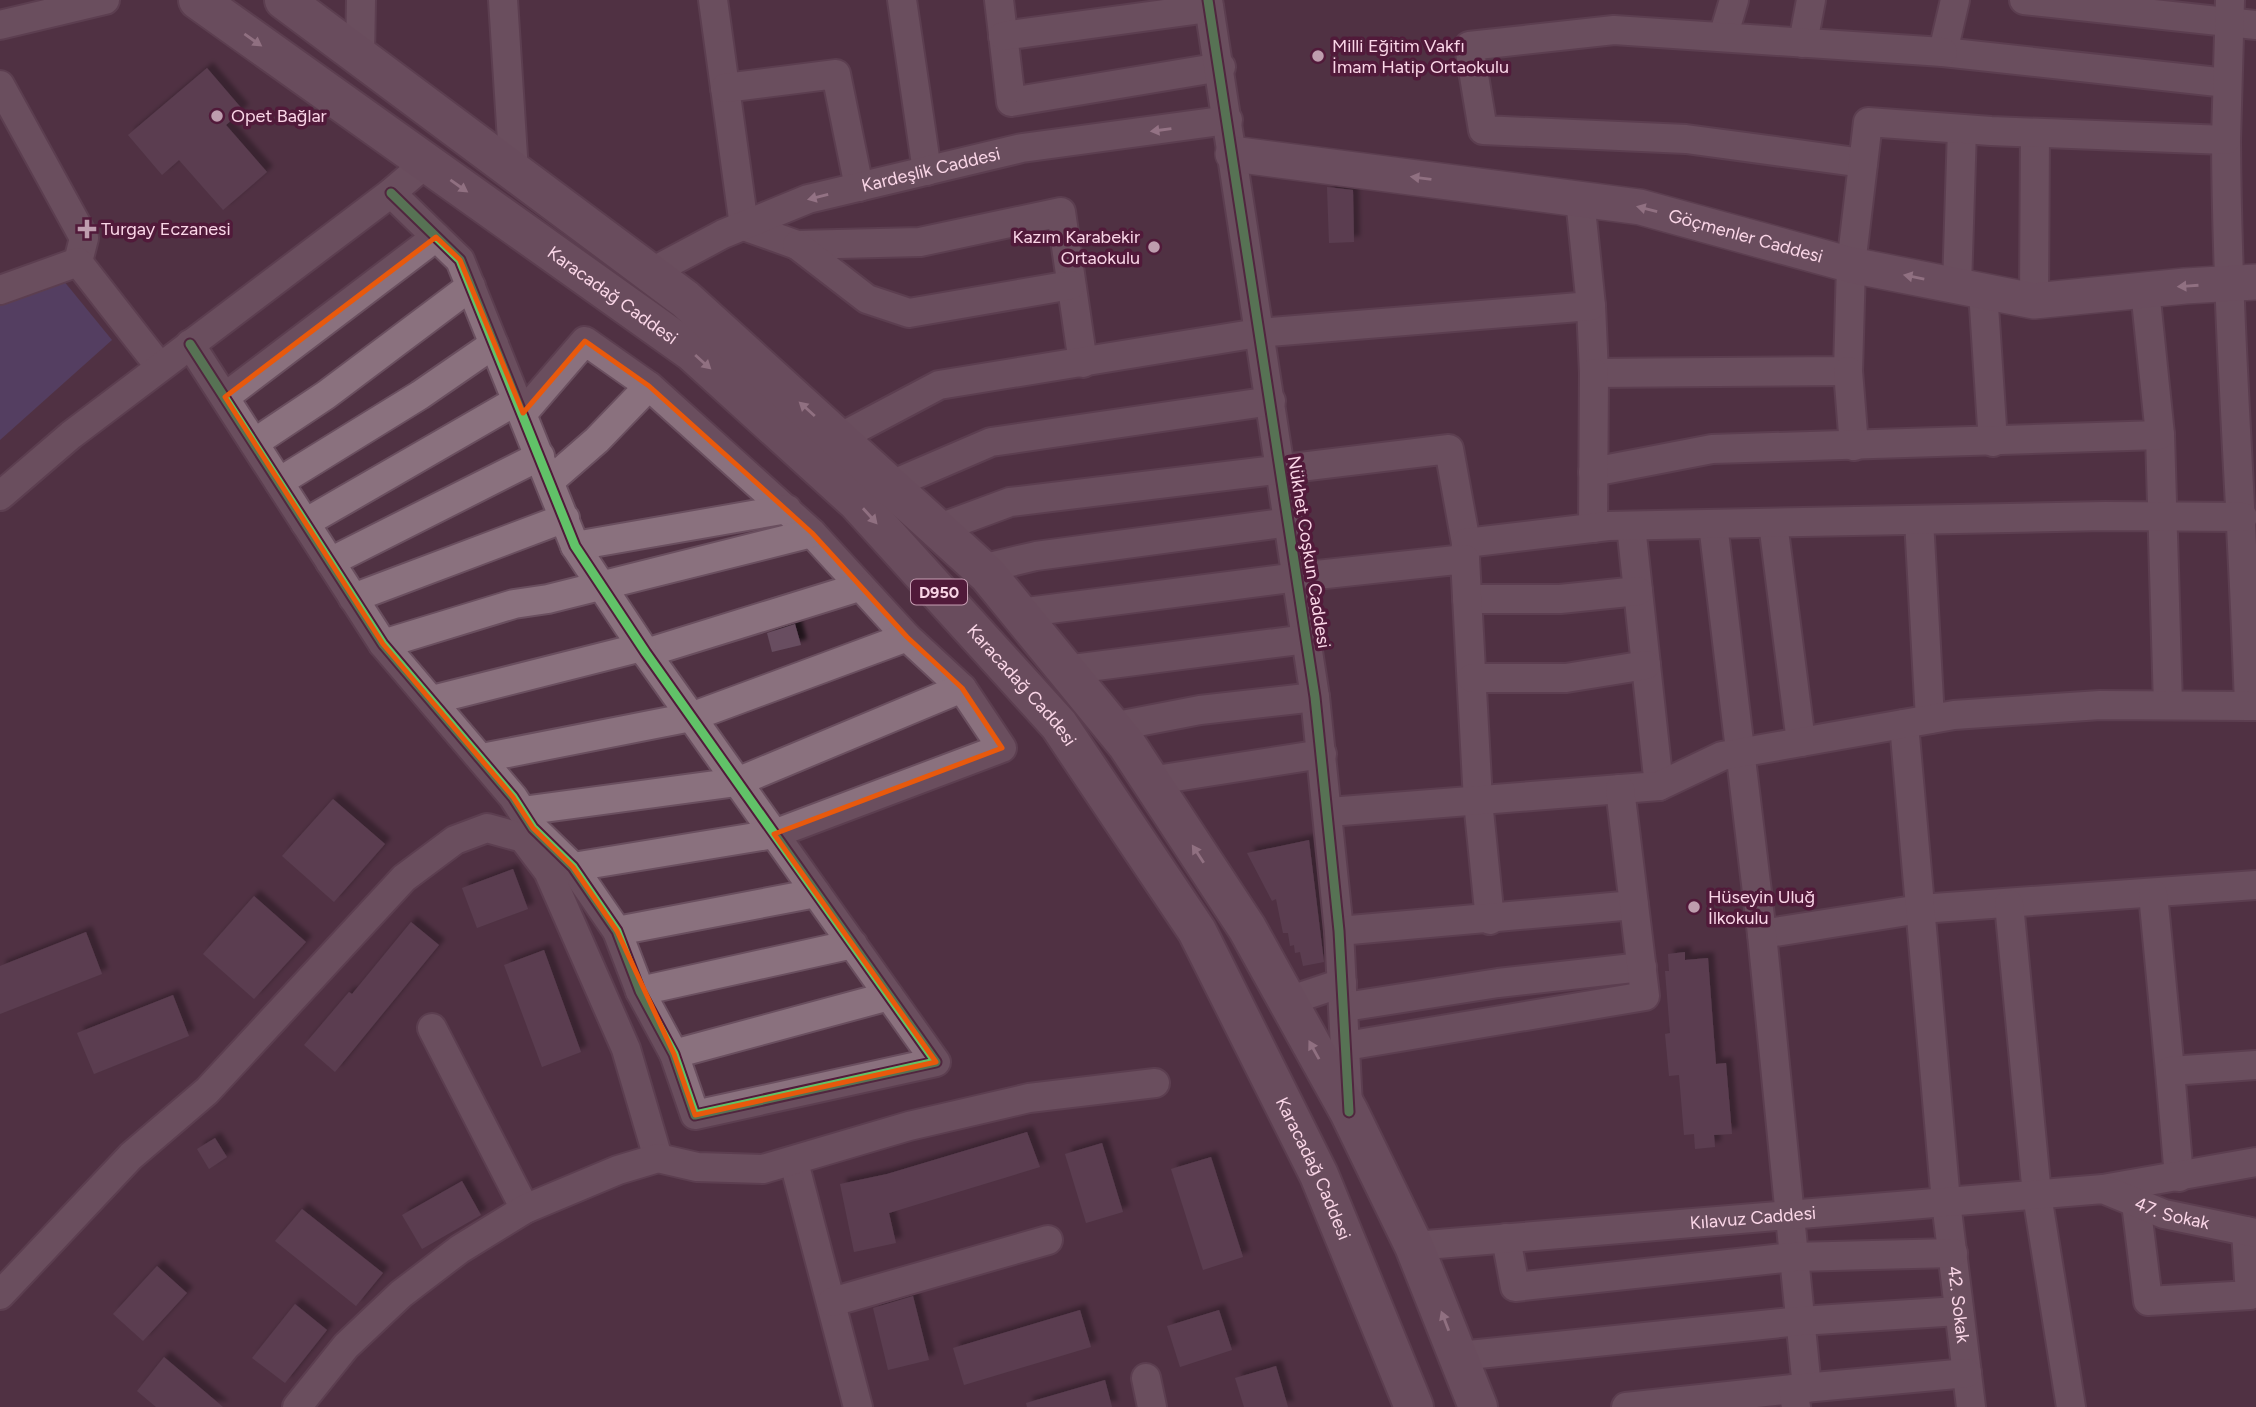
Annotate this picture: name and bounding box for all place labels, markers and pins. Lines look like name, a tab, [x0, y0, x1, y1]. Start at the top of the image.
place label: Milli Eğitim Vakfı İmam Hatip Ortaokulu	[1332, 35, 1509, 78]
marker: Milli Eğitim Vakfı İmam Hatip Ortaokulu	[1310, 48, 1326, 64]
place label: Opet Bağlar	[231, 105, 327, 127]
marker: Opet Bağlar	[209, 108, 225, 124]
place label: Turgay Eczanesi	[101, 218, 231, 240]
marker: Turgay Eczanesi	[79, 221, 95, 237]
place label: Kazım Karabekir Ortaokulu	[1013, 226, 1140, 269]
marker: Kazım Karabekir Ortaokulu	[1146, 239, 1162, 255]
place label: Hüseyin Uluğ İlkokulu	[1708, 886, 1815, 929]
marker: Hüseyin Uluğ İlkokulu	[1686, 899, 1702, 915]

